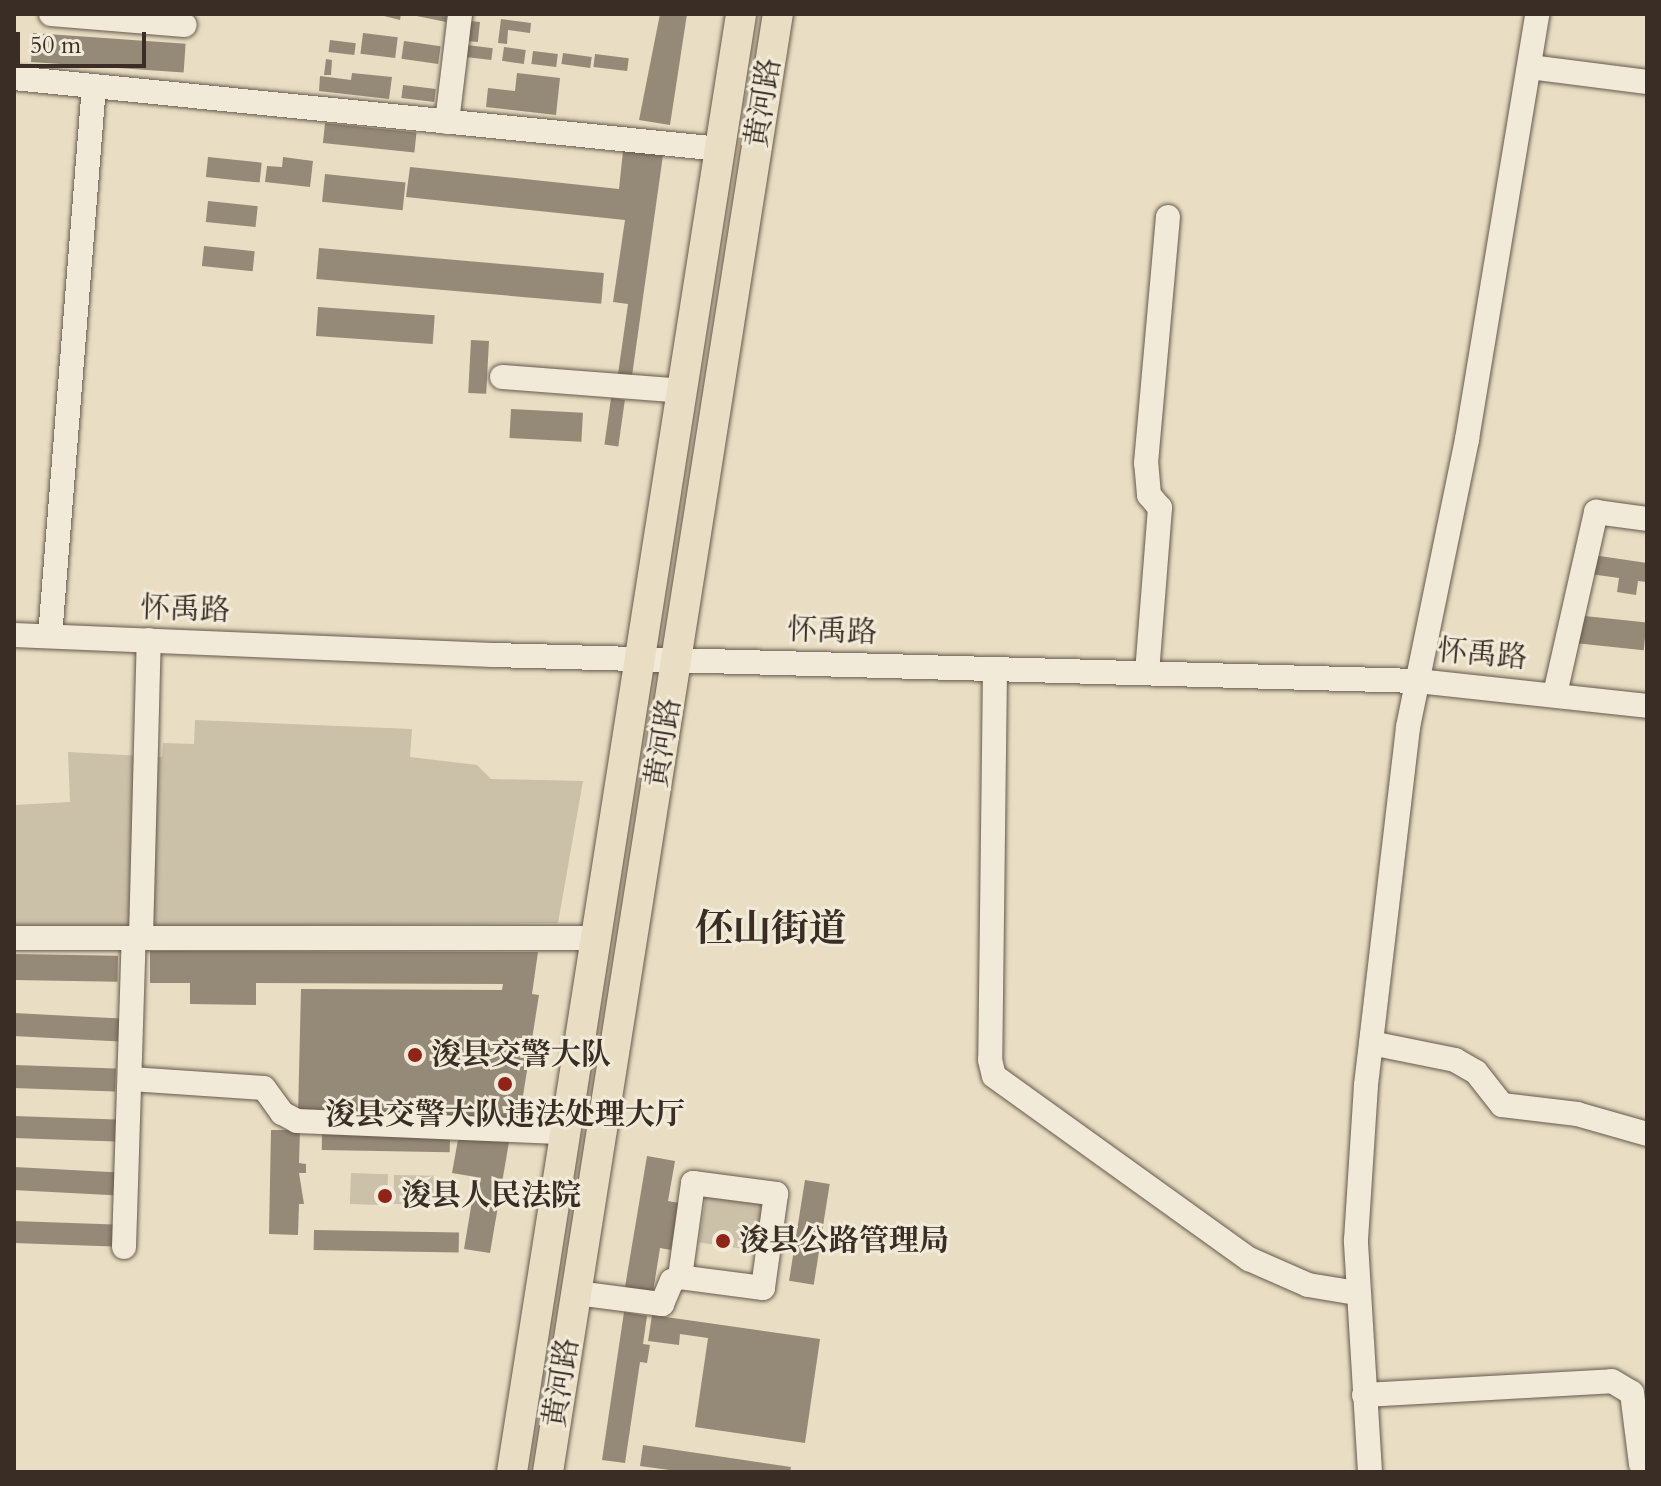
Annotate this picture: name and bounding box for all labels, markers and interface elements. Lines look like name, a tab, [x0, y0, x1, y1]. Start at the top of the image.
scale bar	[20, 16, 150, 66]
text: 50 m	[30, 29, 81, 62]
street label: 黄河路	[739, 56, 789, 150]
street label: 怀禹路	[139, 590, 231, 630]
street label: 怀禹路	[786, 612, 878, 652]
street label: 怀禹路	[1436, 633, 1528, 677]
street label: 黄河路	[639, 696, 689, 790]
district label: 伾山街道	[695, 907, 847, 953]
place label: 浚县交警大队	[431, 1037, 611, 1073]
marker: 浚县交警大队	[406, 1046, 424, 1064]
marker: 浚县交警大队违法处理大厅	[496, 1075, 514, 1093]
place label: 浚县交警大队违法处理大厅	[325, 1097, 685, 1133]
place label: 浚县人民法院	[401, 1178, 581, 1214]
marker: 浚县人民法院	[376, 1187, 394, 1205]
place label: 浚县公路管理局	[739, 1223, 949, 1259]
marker: 浚县公路管理局	[714, 1232, 732, 1250]
street label: 黄河路	[537, 1336, 587, 1430]

